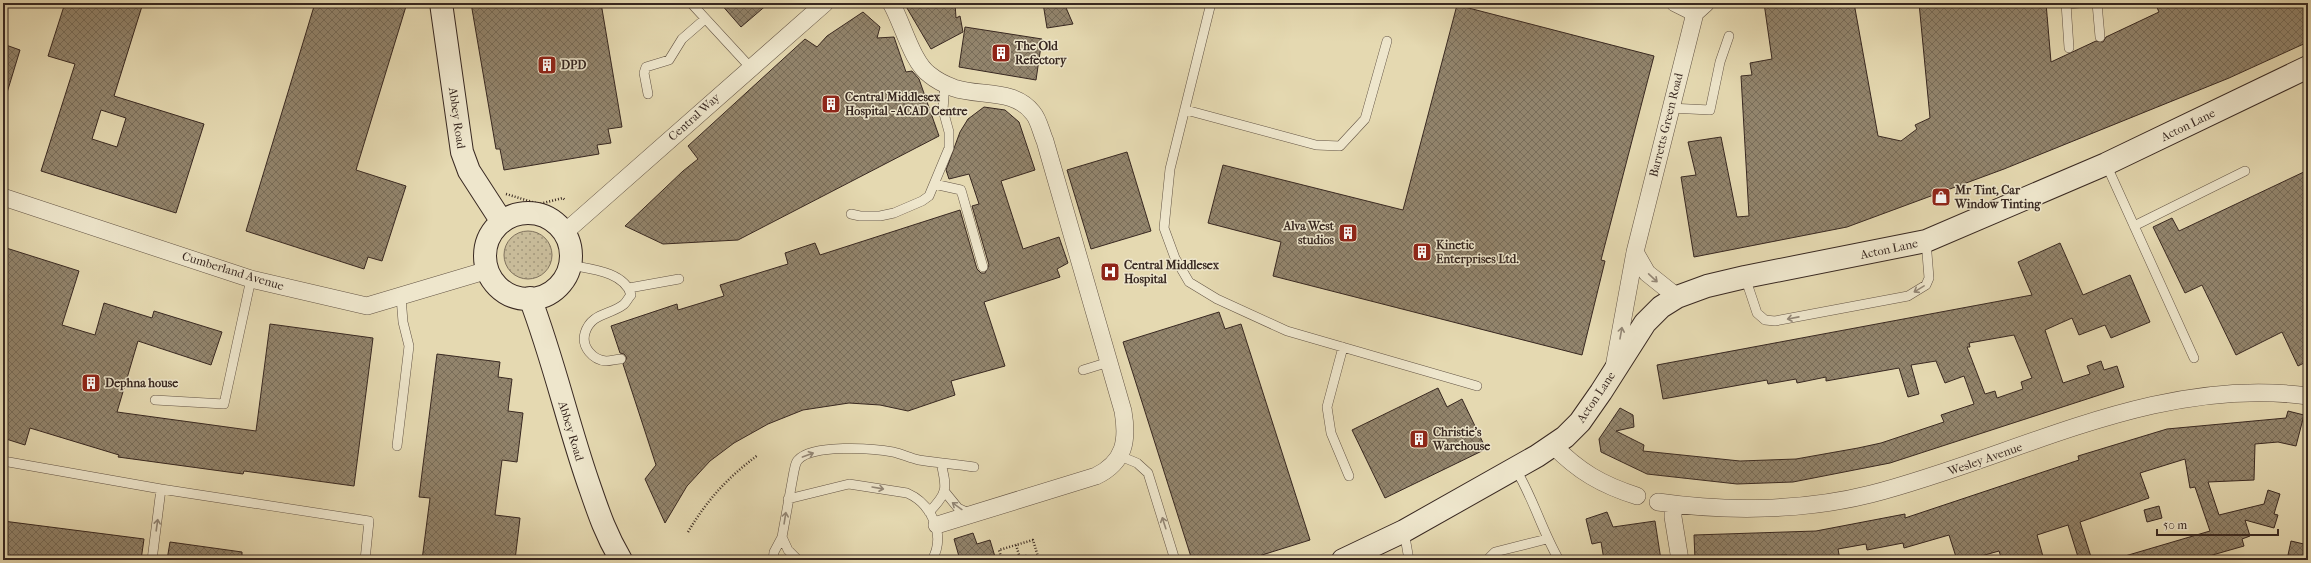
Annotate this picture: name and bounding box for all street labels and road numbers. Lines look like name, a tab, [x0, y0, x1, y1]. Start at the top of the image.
street label: Barretts Green Road	[1646, 71, 1686, 178]
street label: Abbey Road	[446, 85, 468, 150]
street label: Central Way	[665, 90, 723, 144]
street label: Acton Lane	[2158, 106, 2217, 145]
street label: Acton Lane	[1858, 236, 1919, 262]
street label: Cumberland Avenue	[180, 249, 286, 293]
street label: Acton Lane	[1573, 369, 1618, 426]
street label: Abbey Road	[555, 398, 587, 463]
street label: Wesley Avenue	[1945, 440, 2024, 479]

